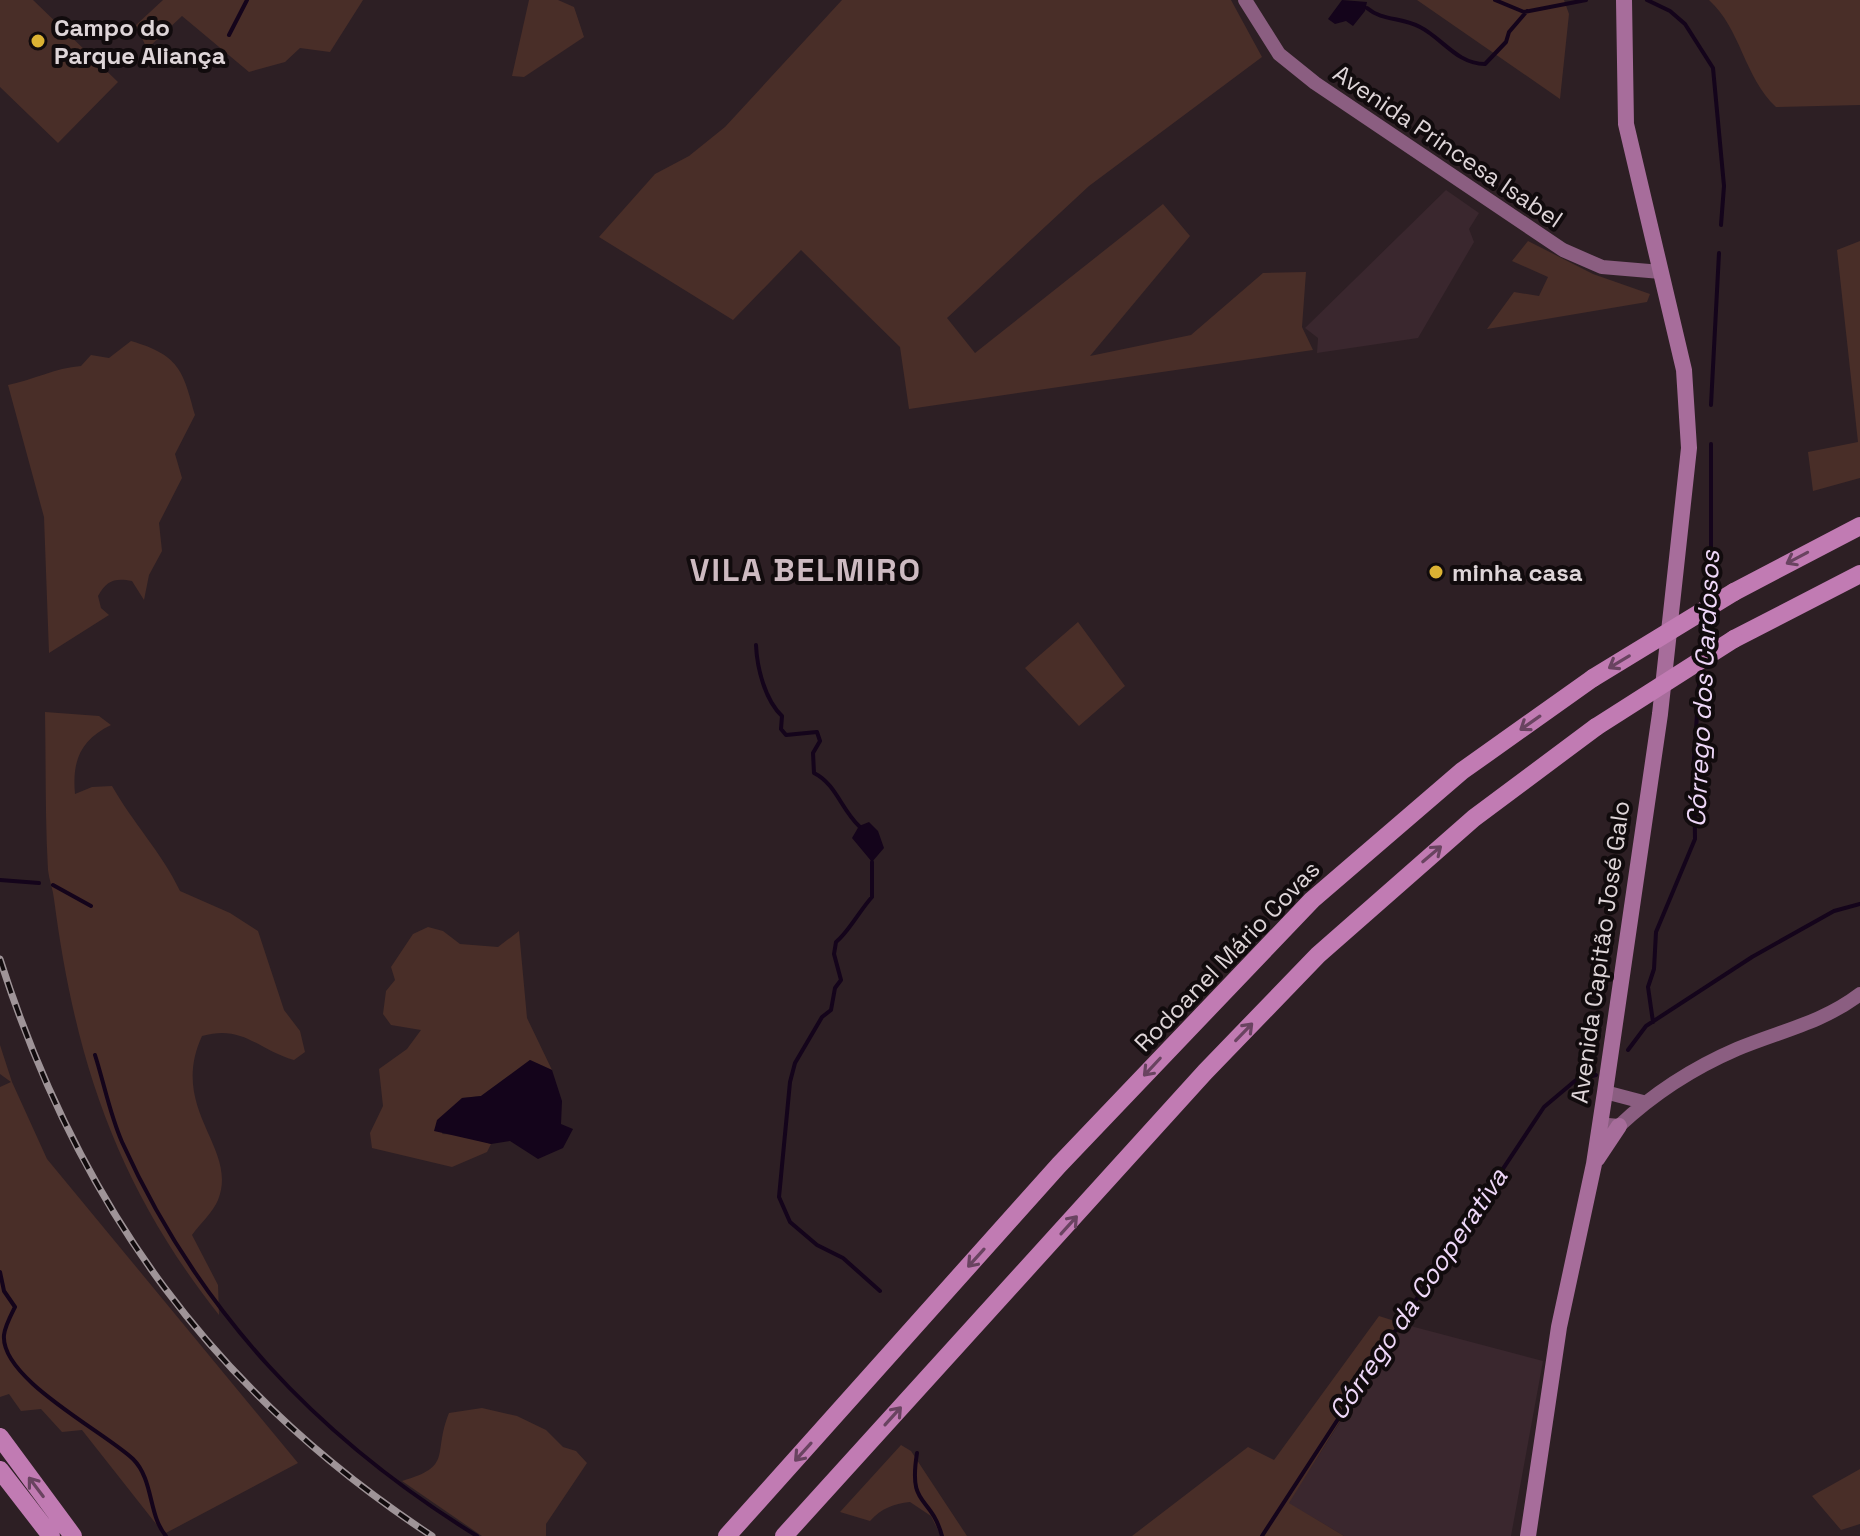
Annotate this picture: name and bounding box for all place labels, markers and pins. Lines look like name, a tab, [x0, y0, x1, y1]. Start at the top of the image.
place label: Campo do Parque Aliança	[54, 12, 226, 71]
marker: Campo do Parque Aliança	[29, 32, 47, 50]
place label: minha casa	[1452, 557, 1583, 588]
marker: minha casa	[1427, 563, 1445, 581]

